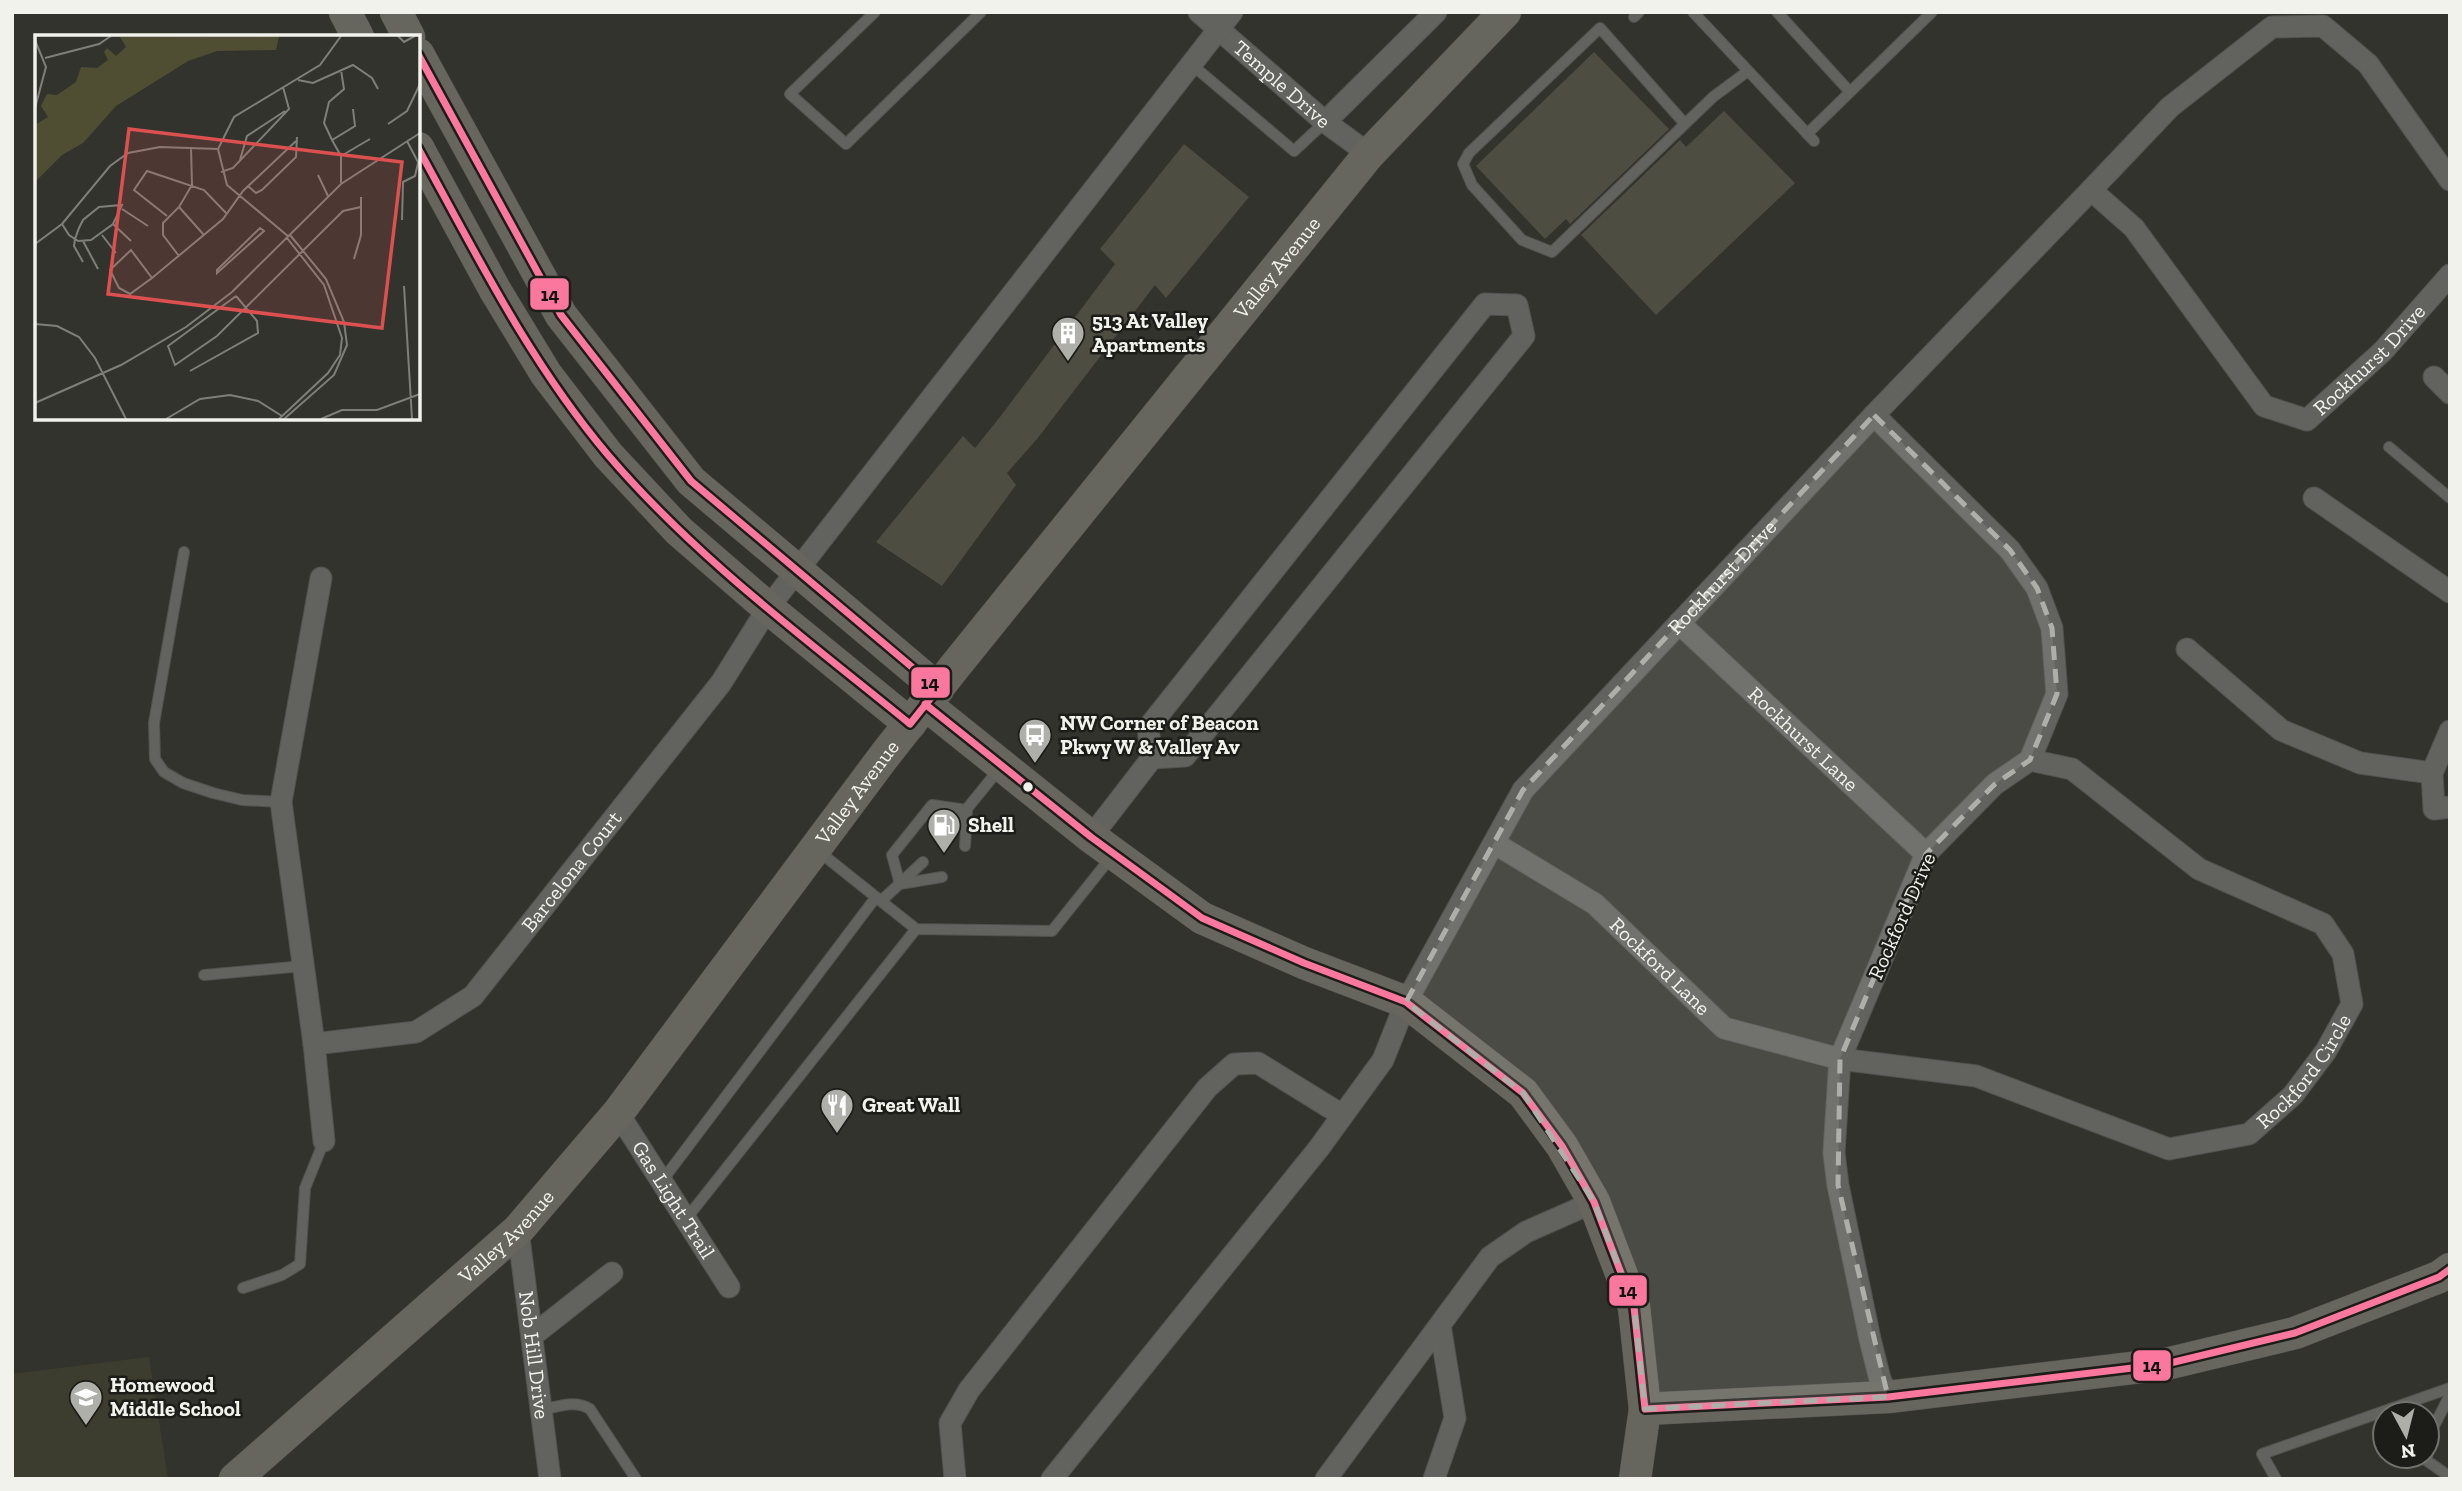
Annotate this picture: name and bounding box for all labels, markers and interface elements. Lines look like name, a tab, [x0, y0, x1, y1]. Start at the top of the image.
inset map	[35, 35, 420, 420]
street label: Temple Drive	[1228, 35, 1336, 133]
street label: Valley Avenue	[1227, 211, 1326, 324]
line badge: 14	[529, 277, 570, 311]
text: 14	[541, 283, 559, 306]
street label: Rockhurst Drive	[2308, 299, 2430, 420]
place label: 513 At Valley Apartments	[1092, 308, 1208, 357]
building icon: 513 At Valley Apartments	[1049, 314, 1087, 363]
street label: Rockhurst Drive	[1662, 514, 1781, 639]
line badge: 14	[910, 666, 951, 699]
text: 14	[921, 671, 939, 694]
street label: Rockhurst Lane	[1743, 681, 1864, 796]
place label: NW Corner of Beacon Pkwy W & Valley Av	[1060, 710, 1259, 759]
bus stop icon: NW Corner of Beacon Pkwy W & Valley Av	[1016, 716, 1054, 765]
street label: Valley Avenue	[809, 735, 904, 850]
unlabelled marker	[1021, 780, 1035, 794]
street label: Barcelona Court	[516, 805, 627, 937]
fuel station icon: Shell	[925, 806, 963, 855]
place label: Shell	[968, 812, 1014, 837]
street label: Rockford Drive	[1862, 848, 1941, 983]
street label: Rockford Lane	[1605, 912, 1716, 1020]
street label: Rockford Circle	[2251, 1009, 2356, 1134]
restaurant icon: Great Wall	[818, 1086, 856, 1135]
place label: Great Wall	[862, 1092, 960, 1117]
street label: Gas Light Trail	[627, 1136, 721, 1263]
street label: Valley Avenue	[452, 1184, 559, 1289]
line badge: 14	[1608, 1274, 1648, 1307]
text: 14	[1619, 1279, 1637, 1302]
street label: Nob Hill Drive	[514, 1289, 555, 1421]
line badge: 14	[2132, 1349, 2172, 1382]
text: 14	[2143, 1354, 2161, 1377]
place label: Homewood Middle School	[110, 1372, 241, 1421]
school or university icon: Homewood Middle School	[67, 1378, 105, 1427]
north arrow	[2371, 1400, 2441, 1470]
text: N	[2399, 1439, 2417, 1464]

